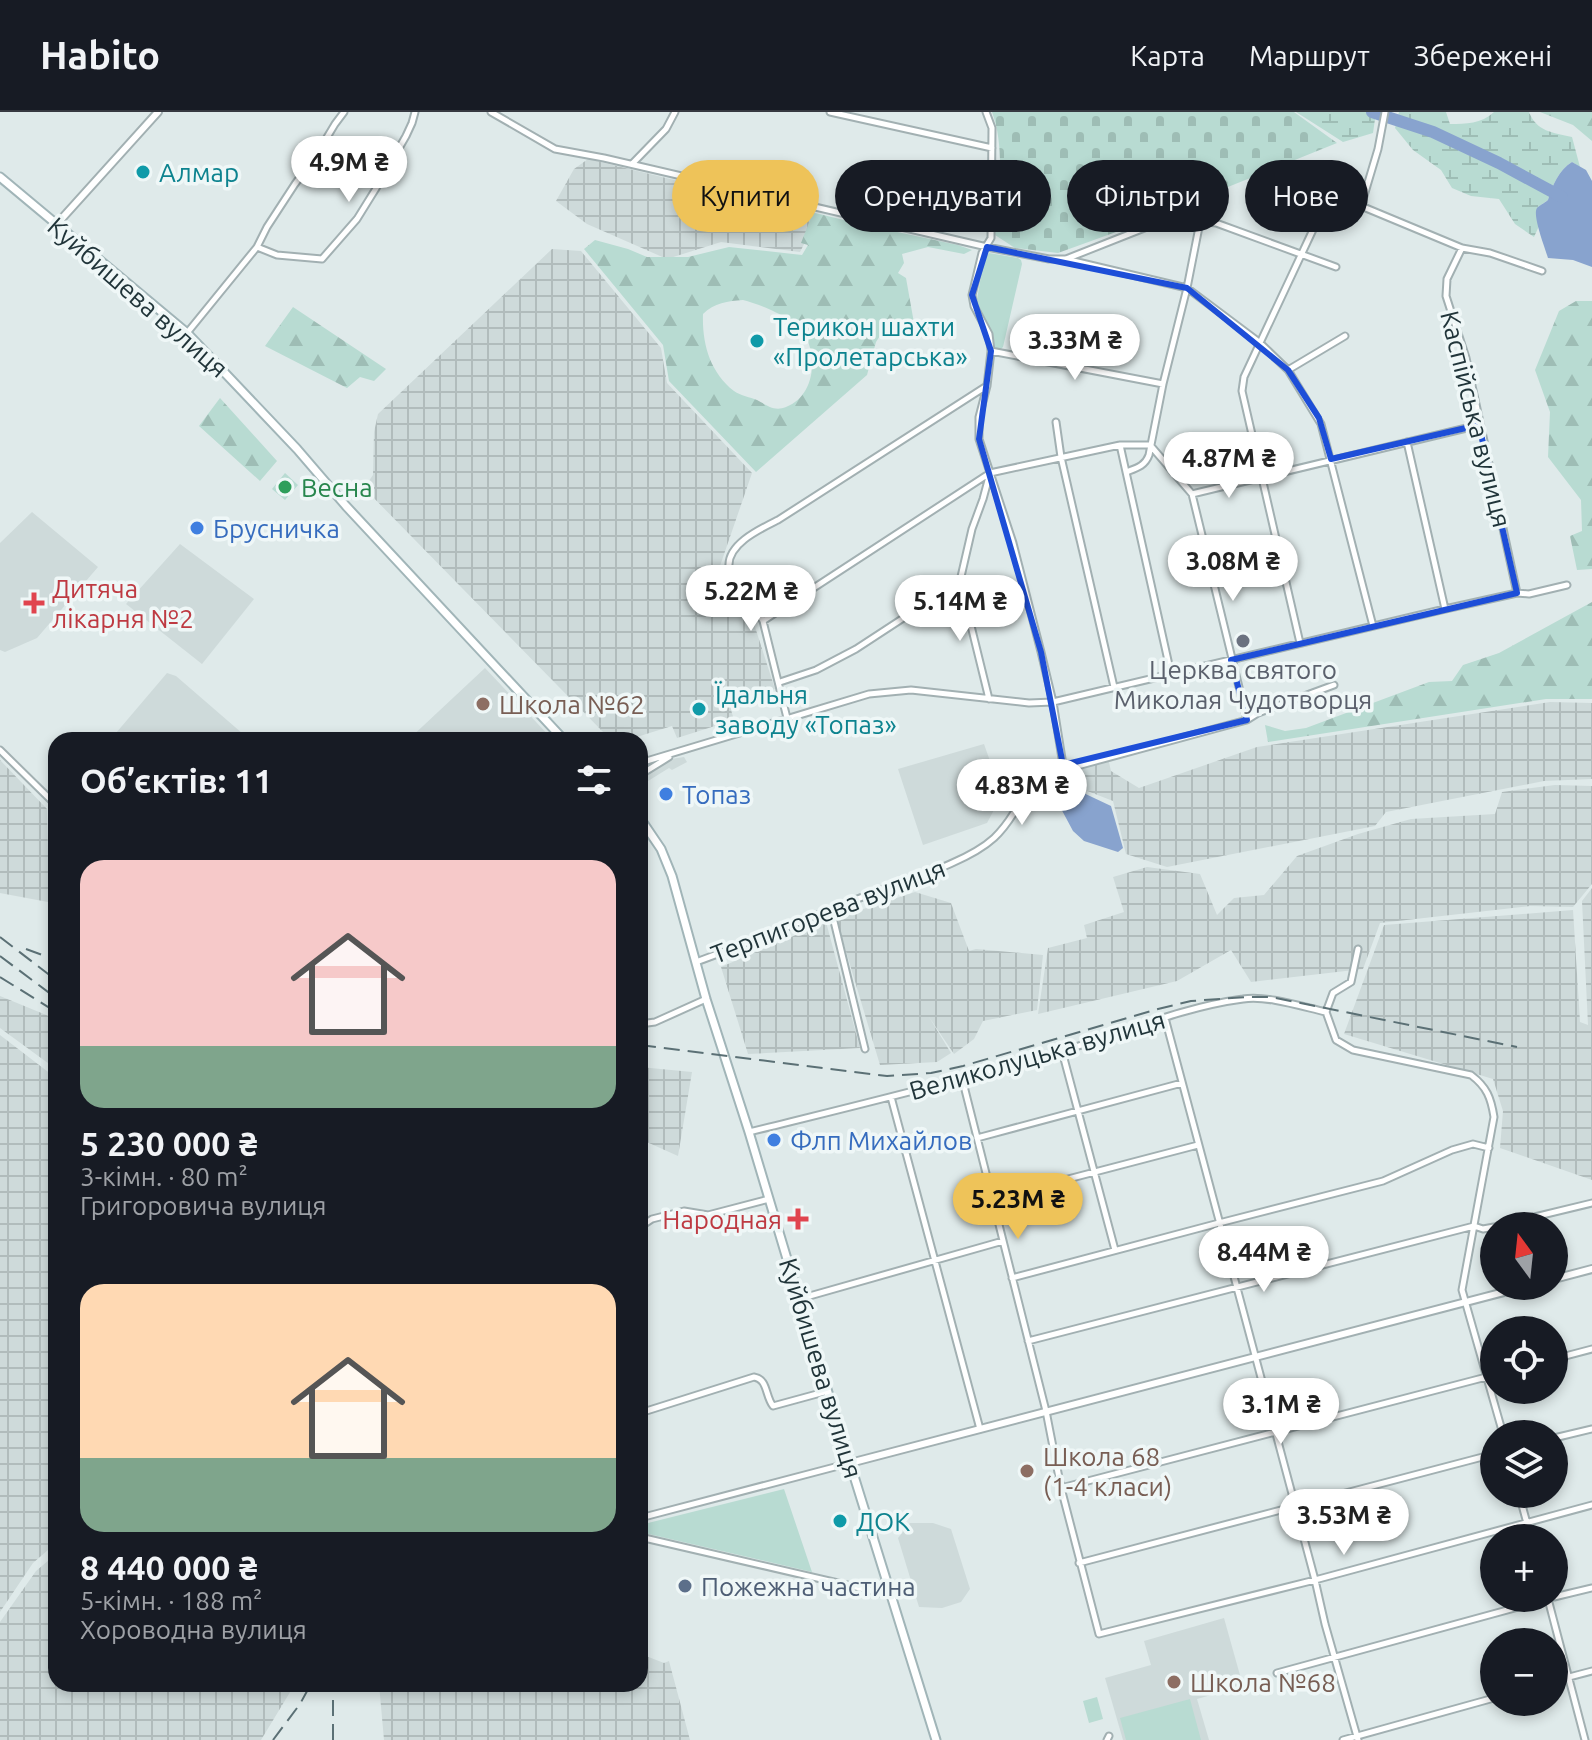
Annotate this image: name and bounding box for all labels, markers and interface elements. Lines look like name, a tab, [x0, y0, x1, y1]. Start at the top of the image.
text: Habito	[40, 34, 160, 76]
text: Карта	[1130, 40, 1205, 71]
text: Маршрут	[1249, 40, 1370, 71]
text: Збережені	[1414, 40, 1552, 71]
pin: 4.9M ₴	[284, 136, 414, 204]
text: 4.9M ₴	[309, 147, 389, 176]
place label: Алмар	[159, 158, 239, 187]
chip: Купити	[672, 160, 819, 232]
chip: Орендувати	[835, 160, 1051, 232]
chip: Фільтри	[1067, 160, 1229, 232]
chip: Нове	[1245, 160, 1368, 232]
marker: Алмар	[134, 163, 152, 181]
street label: Куйбишева вулиця	[42, 211, 234, 383]
street label: Каспійська вулиця	[1435, 308, 1517, 530]
place label: Терикон шахти «Пролетарська»	[773, 312, 968, 371]
pin: 3.33M ₴	[1001, 314, 1149, 382]
text: 3.33M ₴	[1028, 325, 1122, 354]
marker: Терикон шахти «Пролетарська»	[748, 332, 766, 350]
pin: 4.87M ₴	[1155, 432, 1303, 500]
text: 4.87M ₴	[1182, 443, 1276, 472]
place label: Весна	[301, 473, 373, 502]
marker: Весна	[276, 478, 294, 496]
place label: Брусничка	[213, 514, 340, 543]
marker: Брусничка	[188, 519, 206, 537]
pin: 3.08M ₴	[1159, 535, 1307, 603]
text: 3.08M ₴	[1186, 546, 1280, 575]
pin: 5.22M ₴	[677, 565, 825, 633]
place label: Дитяча лікарня №2	[52, 574, 194, 633]
pin: 5.14M ₴	[886, 575, 1034, 643]
text: 5.22M ₴	[704, 576, 798, 605]
text: 5.14M ₴	[913, 586, 1007, 615]
marker: Дитяча лікарня №2	[23, 592, 45, 614]
marker: Церква святого Миколая Чудотворця	[1234, 632, 1252, 650]
place label: Церква святого Миколая Чудотворця	[1114, 655, 1372, 714]
place label: Їдальня заводу «Топаз»	[714, 680, 897, 739]
place label: Школа №62	[499, 690, 645, 719]
marker: Школа №62	[474, 695, 492, 713]
marker: Їдальня заводу «Топаз»	[690, 700, 708, 718]
icon: filters	[572, 758, 616, 802]
pin: 4.83M ₴	[948, 759, 1096, 827]
text: Об’єктів: 11	[80, 761, 273, 799]
text: 4.83M ₴	[975, 770, 1069, 799]
place label: Топаз	[682, 780, 751, 809]
marker: Топаз	[657, 785, 675, 803]
street label: Терпигорева вулиця	[707, 853, 949, 969]
icon: home	[276, 912, 420, 1056]
street label: Великолуцька вулиця	[906, 1005, 1168, 1105]
text: 5 230 000 ₴	[80, 1124, 258, 1162]
place label: Флп Михайлов	[790, 1126, 972, 1155]
marker: Флп Михайлов	[765, 1131, 783, 1149]
text: 3-кімн. · 80 m²	[80, 1162, 248, 1191]
pin: 5.23M ₴	[944, 1173, 1092, 1241]
text: 5.23M ₴	[971, 1184, 1065, 1213]
text: Григоровича вулиця	[80, 1191, 326, 1220]
place label: Народная	[662, 1205, 782, 1234]
marker: Народная	[789, 1210, 807, 1228]
north arrow	[1480, 1212, 1568, 1300]
map controls	[1480, 1212, 1568, 1716]
pin: 8.44M ₴	[1190, 1226, 1338, 1294]
text: 8.44M ₴	[1217, 1237, 1311, 1266]
street label: Куйбишева вулиця	[774, 1254, 868, 1482]
button: locate	[1480, 1316, 1568, 1404]
icon: home	[276, 1336, 420, 1480]
pin: 3.1M ₴	[1216, 1378, 1346, 1446]
text: 3.1M ₴	[1241, 1389, 1321, 1418]
button: layers	[1480, 1420, 1568, 1508]
place label: Школа 68 (1-4 класи)	[1043, 1442, 1172, 1501]
marker: Школа 68 (1-4 класи)	[1018, 1462, 1036, 1480]
pin: 3.53M ₴	[1270, 1489, 1418, 1557]
text: 3.53M ₴	[1297, 1500, 1391, 1529]
place label: ДОК	[856, 1507, 910, 1536]
marker: ДОК	[831, 1512, 849, 1530]
button: +	[1480, 1524, 1568, 1612]
text: 8 440 000 ₴	[80, 1548, 258, 1586]
place label: Пожежна частина	[701, 1572, 916, 1601]
marker: Пожежна частина	[676, 1577, 694, 1595]
text: 5-кімн. · 188 m²	[80, 1586, 262, 1615]
text: Хороводна вулиця	[80, 1615, 307, 1644]
button: −	[1480, 1628, 1568, 1716]
place label: Школа №68	[1190, 1668, 1336, 1697]
marker: Школа №68	[1165, 1673, 1183, 1691]

